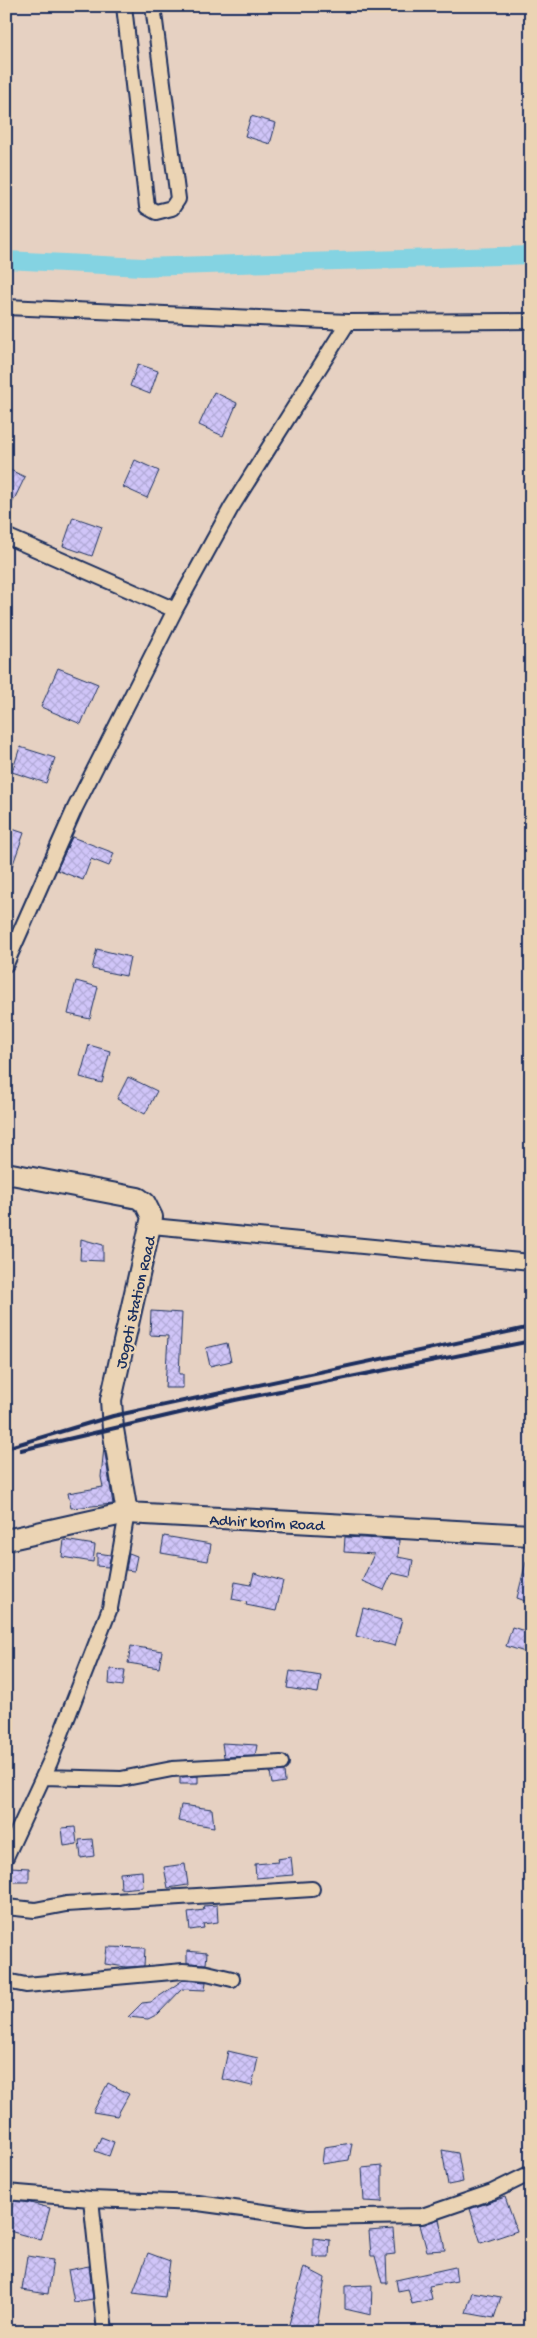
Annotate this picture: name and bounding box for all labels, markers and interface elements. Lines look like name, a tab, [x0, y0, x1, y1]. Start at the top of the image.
street label: Jogoti Station Road	[113, 1233, 162, 1371]
street label: Adhir korim Road	[209, 1512, 326, 1537]

